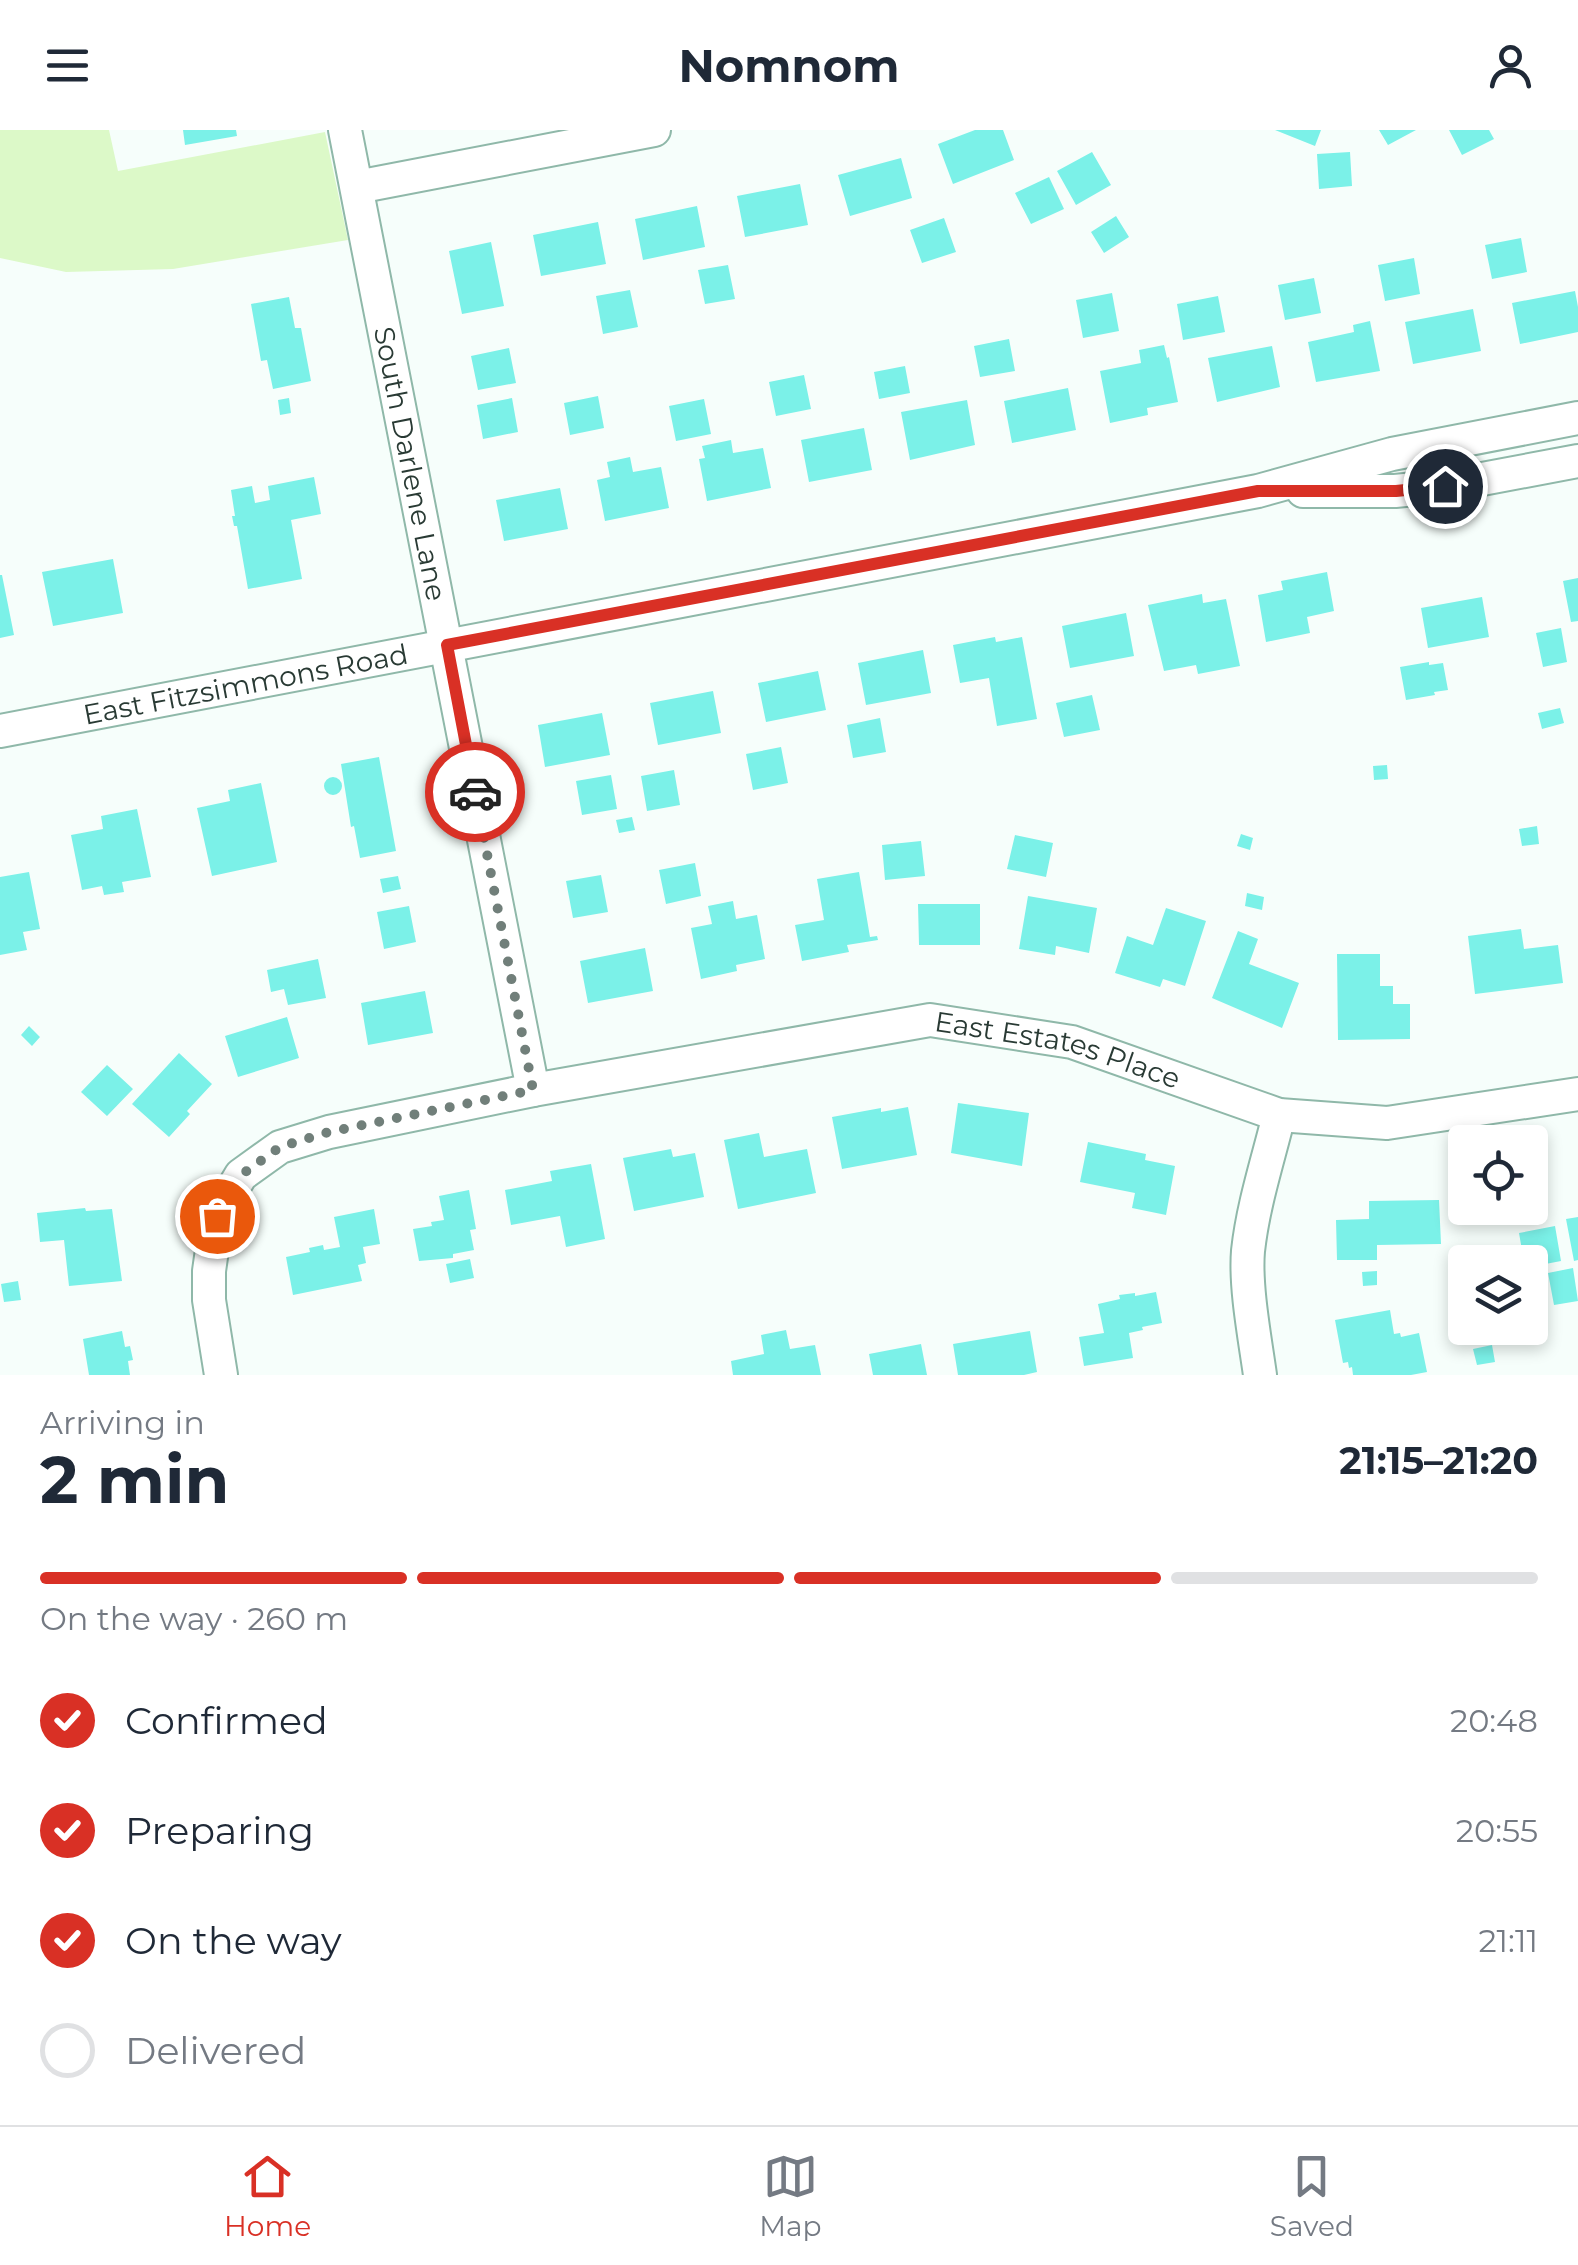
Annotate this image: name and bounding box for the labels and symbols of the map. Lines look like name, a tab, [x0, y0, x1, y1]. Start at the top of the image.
street label: South Darlene Lane	[367, 324, 454, 604]
pin	[1403, 444, 1488, 529]
street label: East Fitzsimmons Road	[81, 637, 411, 732]
courier	[425, 742, 525, 842]
street label: East Estates Place	[932, 1004, 1185, 1096]
pin	[175, 1174, 260, 1259]

